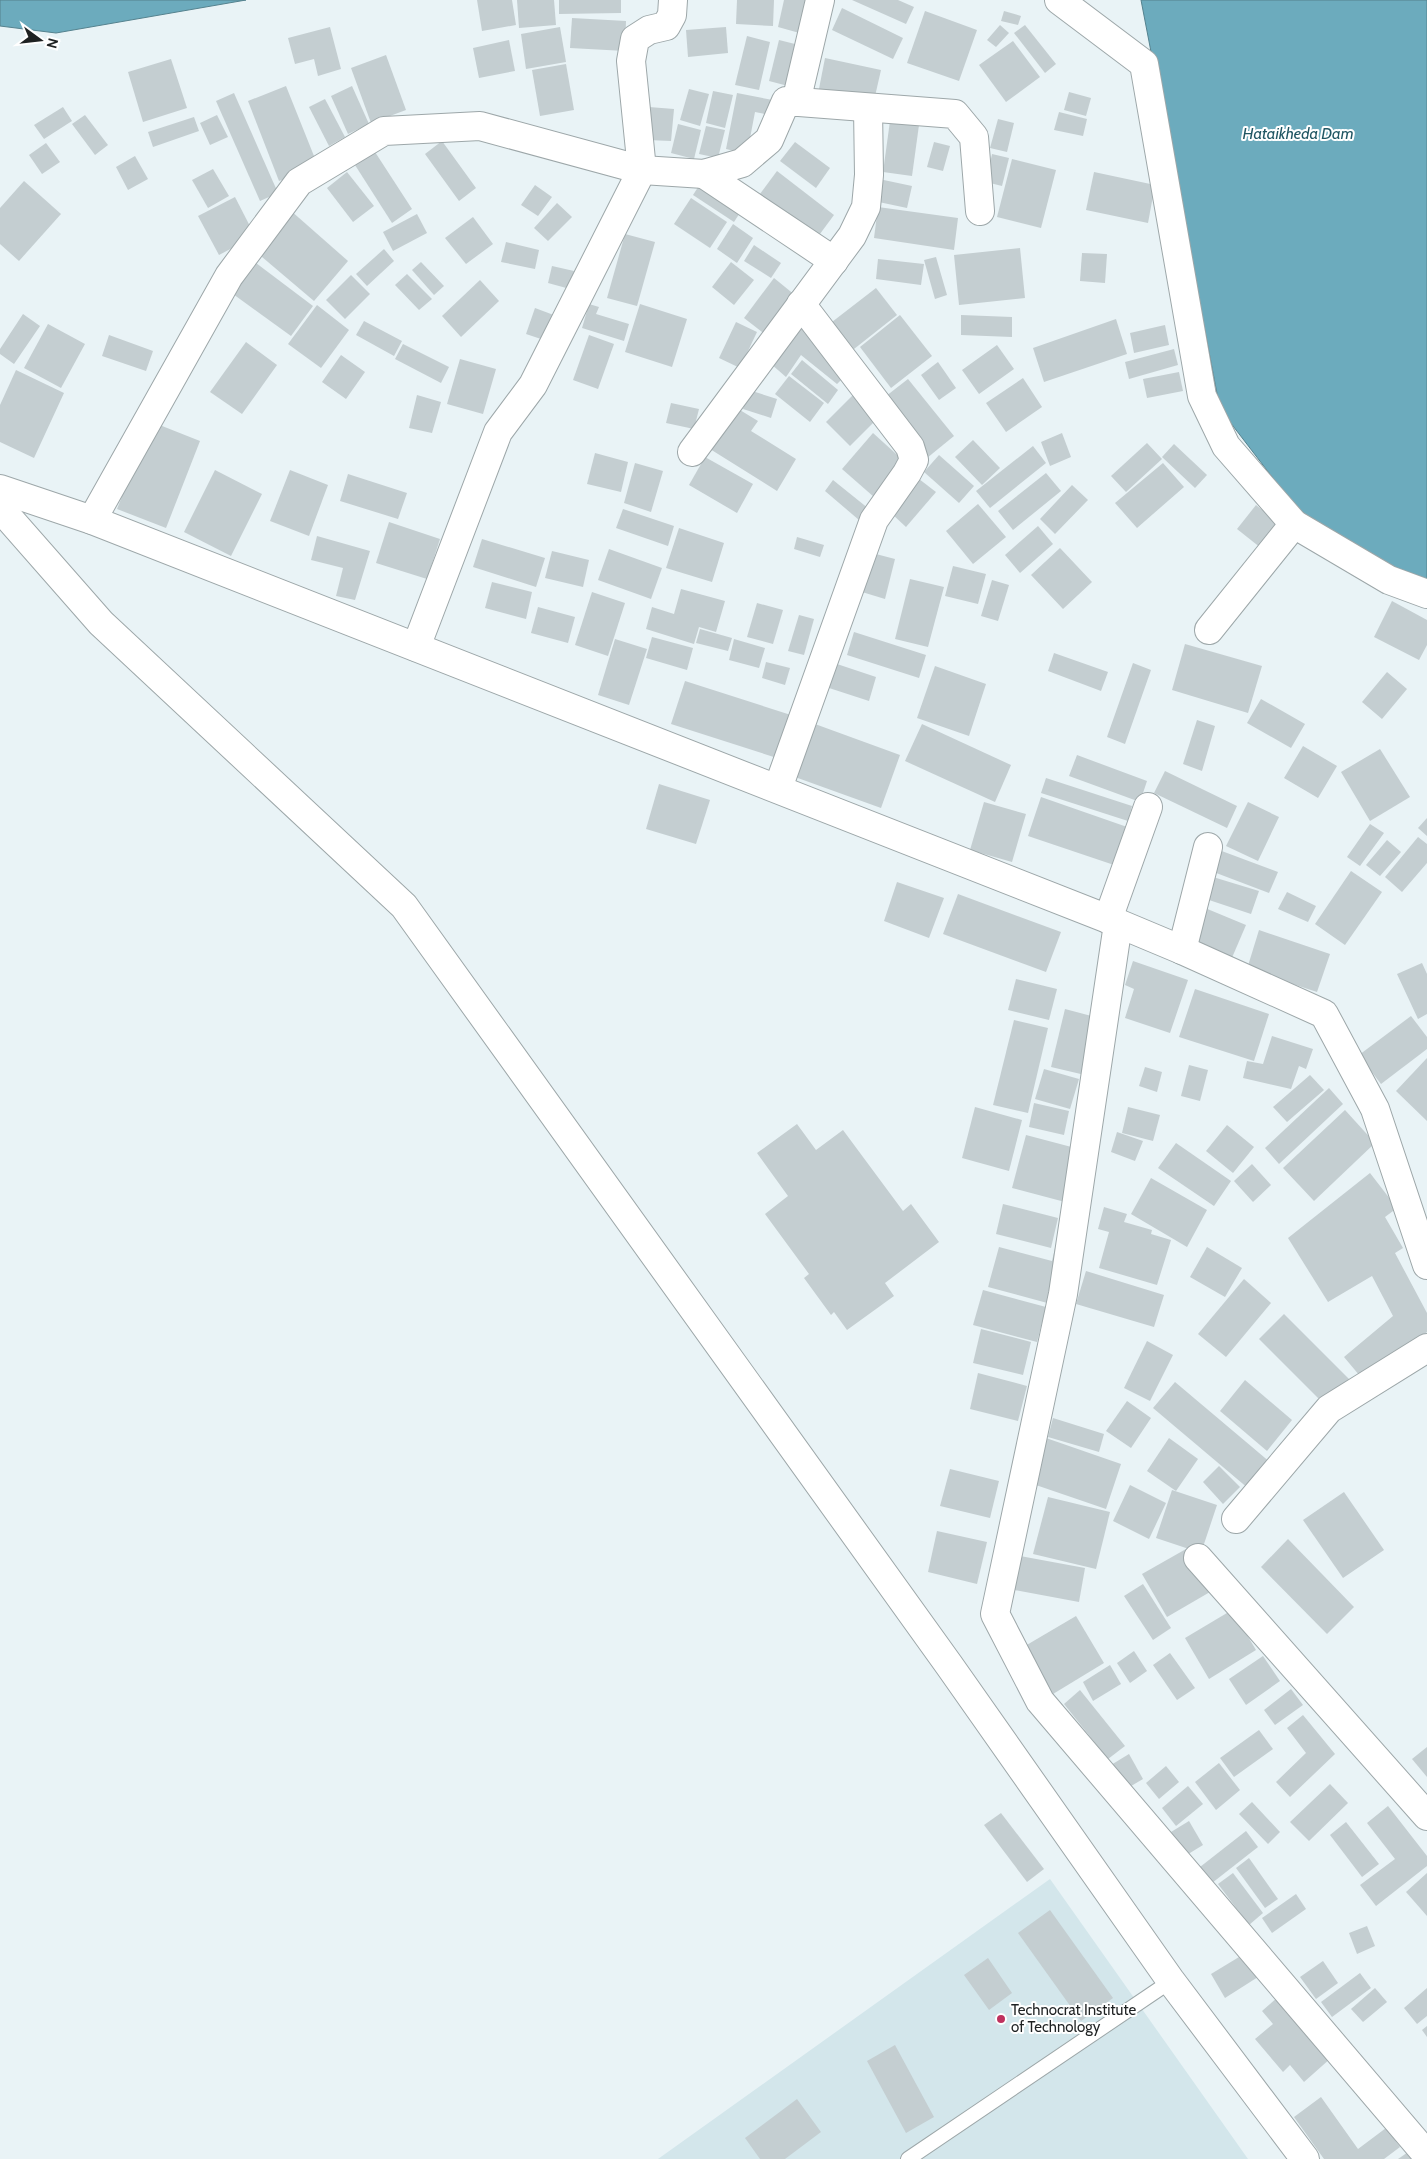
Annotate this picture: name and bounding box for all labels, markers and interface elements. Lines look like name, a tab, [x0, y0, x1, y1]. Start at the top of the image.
north arrow	[15, 15, 65, 65]
text: N	[43, 36, 63, 50]
water label: Hataikheda Dam	[1243, 124, 1354, 143]
place label: Technocrat Institute of Technology	[1011, 2001, 1136, 2036]
marker: Technocrat Institute of Technology	[995, 2013, 1007, 2025]

